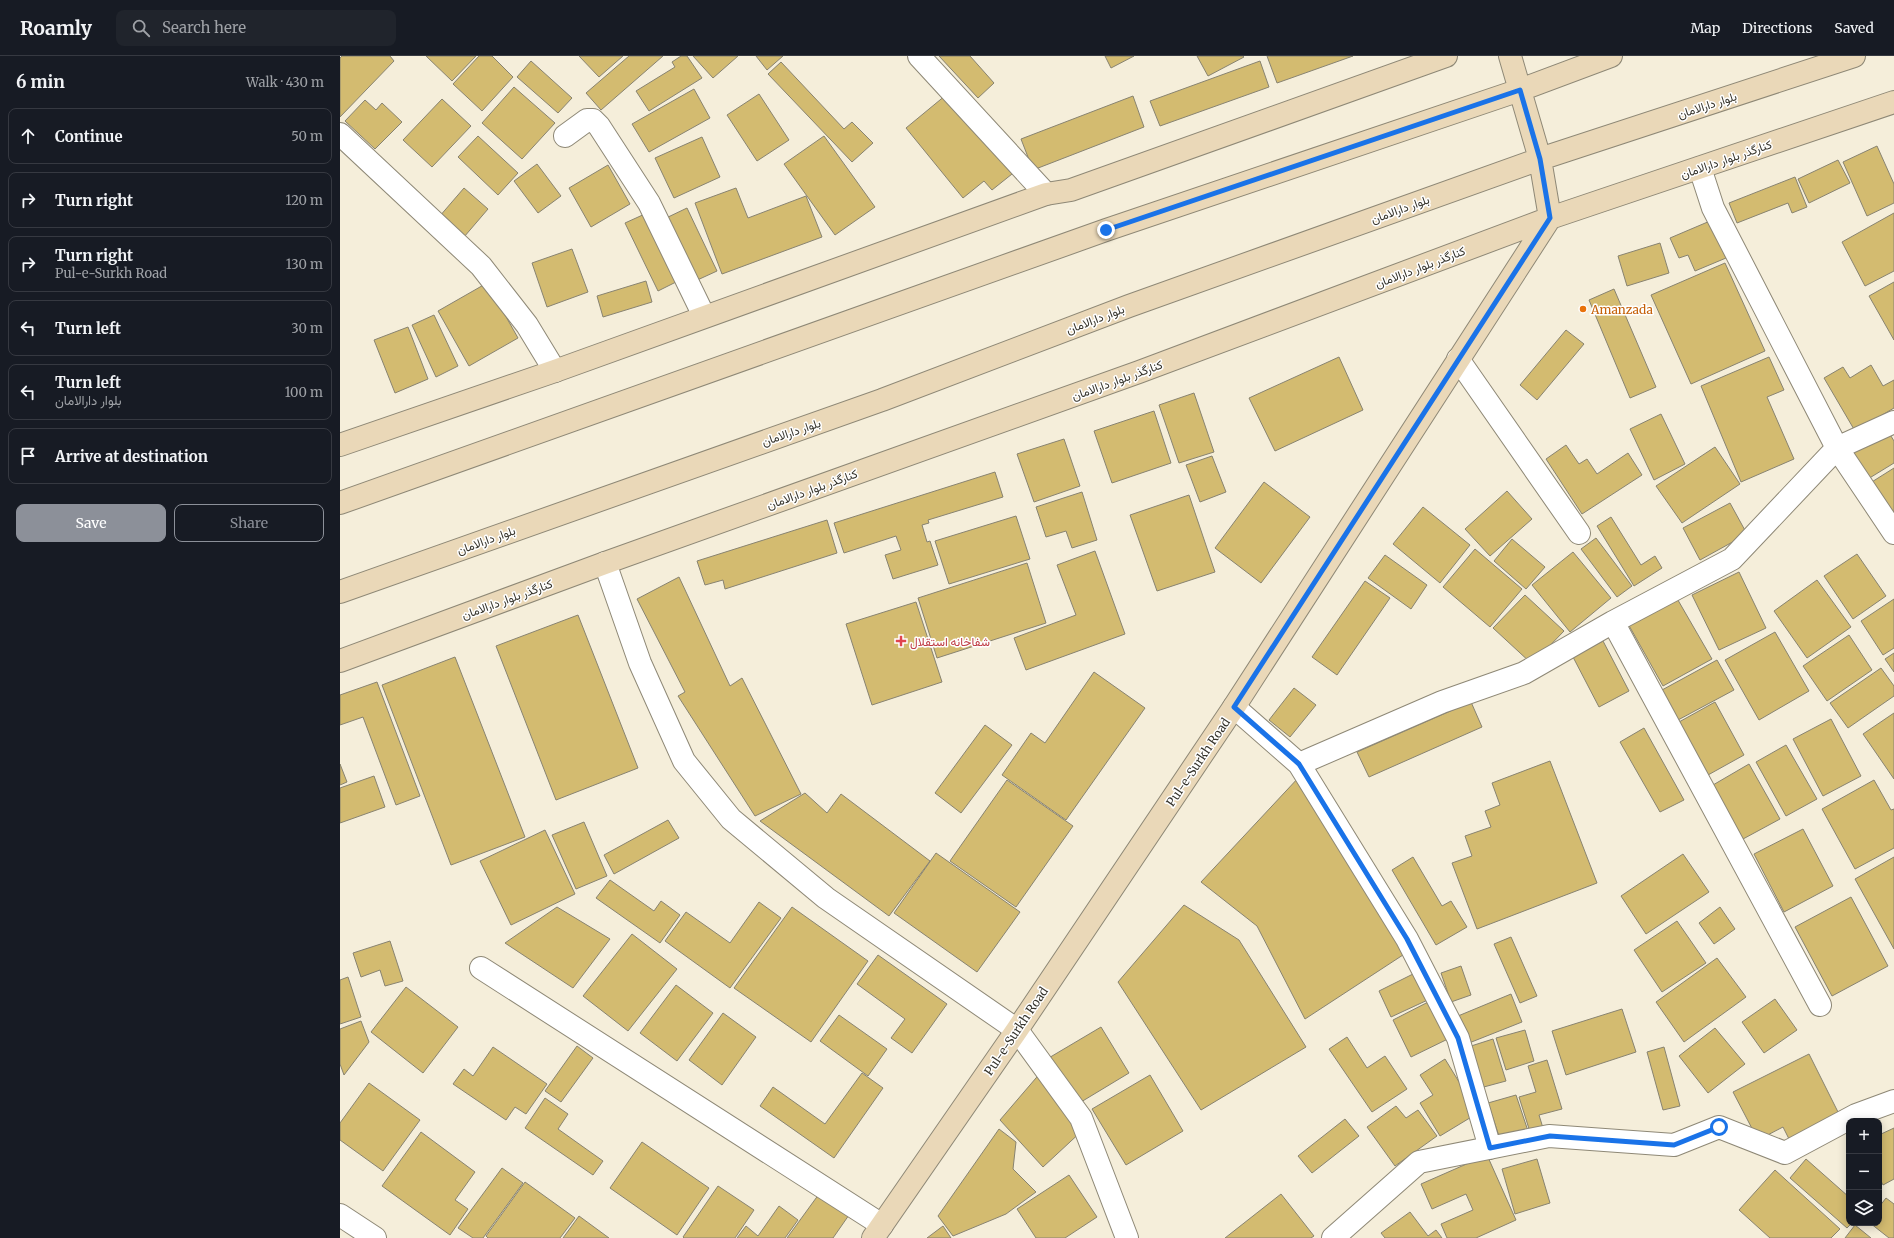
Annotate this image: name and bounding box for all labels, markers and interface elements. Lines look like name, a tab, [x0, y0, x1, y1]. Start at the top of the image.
search box	[116, 10, 396, 46]
text: Roamly	[20, 16, 92, 40]
icon: search	[130, 17, 152, 39]
text: Search here	[162, 18, 246, 37]
text: Map	[1690, 19, 1720, 37]
text: Directions	[1742, 19, 1812, 37]
text: Saved	[1834, 19, 1874, 37]
text: 6 min	[16, 71, 65, 93]
text: Walk · 430 m	[246, 74, 324, 91]
street label: بلوار دارالامان	[1675, 88, 1739, 123]
icon: ahead	[17, 125, 39, 147]
text: Continue	[55, 127, 123, 146]
text: 50 m	[291, 128, 323, 145]
street label: کنارگذر بلوار دارالامان	[1678, 136, 1774, 183]
icon: right	[17, 189, 39, 211]
text: Turn right	[55, 191, 133, 210]
street label: بلوار دارالامان	[1369, 191, 1432, 228]
text: 120 m	[285, 192, 323, 209]
route end	[1097, 221, 1115, 239]
street label: کنارگذر بلوار دارالامان	[1373, 243, 1468, 292]
text: Turn right	[55, 246, 133, 265]
icon: right	[17, 253, 39, 275]
text: 130 m	[286, 256, 323, 273]
text: Pul-e-Surkh Road	[55, 265, 167, 282]
street label: بلوار دارالامان	[1064, 301, 1127, 338]
place label: Amanzada	[1590, 302, 1653, 317]
marker: Amanzada	[1578, 304, 1588, 314]
icon: left	[17, 317, 39, 339]
text: Turn left	[55, 319, 121, 338]
text: 30 m	[291, 320, 323, 337]
street label: کنارگذر بلوار دارالامان	[1069, 357, 1165, 404]
text: Turn left	[55, 373, 121, 392]
icon: left	[17, 381, 39, 403]
text: 100 m	[285, 384, 323, 401]
text: بلوار دارالامان	[55, 392, 122, 409]
street label: بلوار دارالامان	[759, 415, 823, 450]
icon: arrive	[17, 445, 39, 467]
text: Arrive at destination	[55, 447, 208, 466]
street label: کنارگذر بلوار دارالامان	[764, 466, 860, 513]
button: Save	[16, 504, 166, 542]
button: Share	[174, 504, 324, 542]
street label: بلوار دارالامان	[455, 522, 518, 559]
street label: کنارگذر بلوار دارالامان	[459, 576, 555, 623]
place label: شفاخانه استقلال	[910, 634, 990, 650]
marker: شفاخانه استقلال	[895, 635, 907, 647]
street label: Pul-e-Surkh Road	[1163, 715, 1233, 809]
street label: Pul-e-Surkh Road	[981, 984, 1051, 1078]
route start	[1710, 1118, 1728, 1136]
map controls	[1846, 1118, 1882, 1226]
button: +	[1846, 1118, 1882, 1154]
button: −	[1846, 1154, 1882, 1190]
button: layers	[1846, 1190, 1882, 1226]

